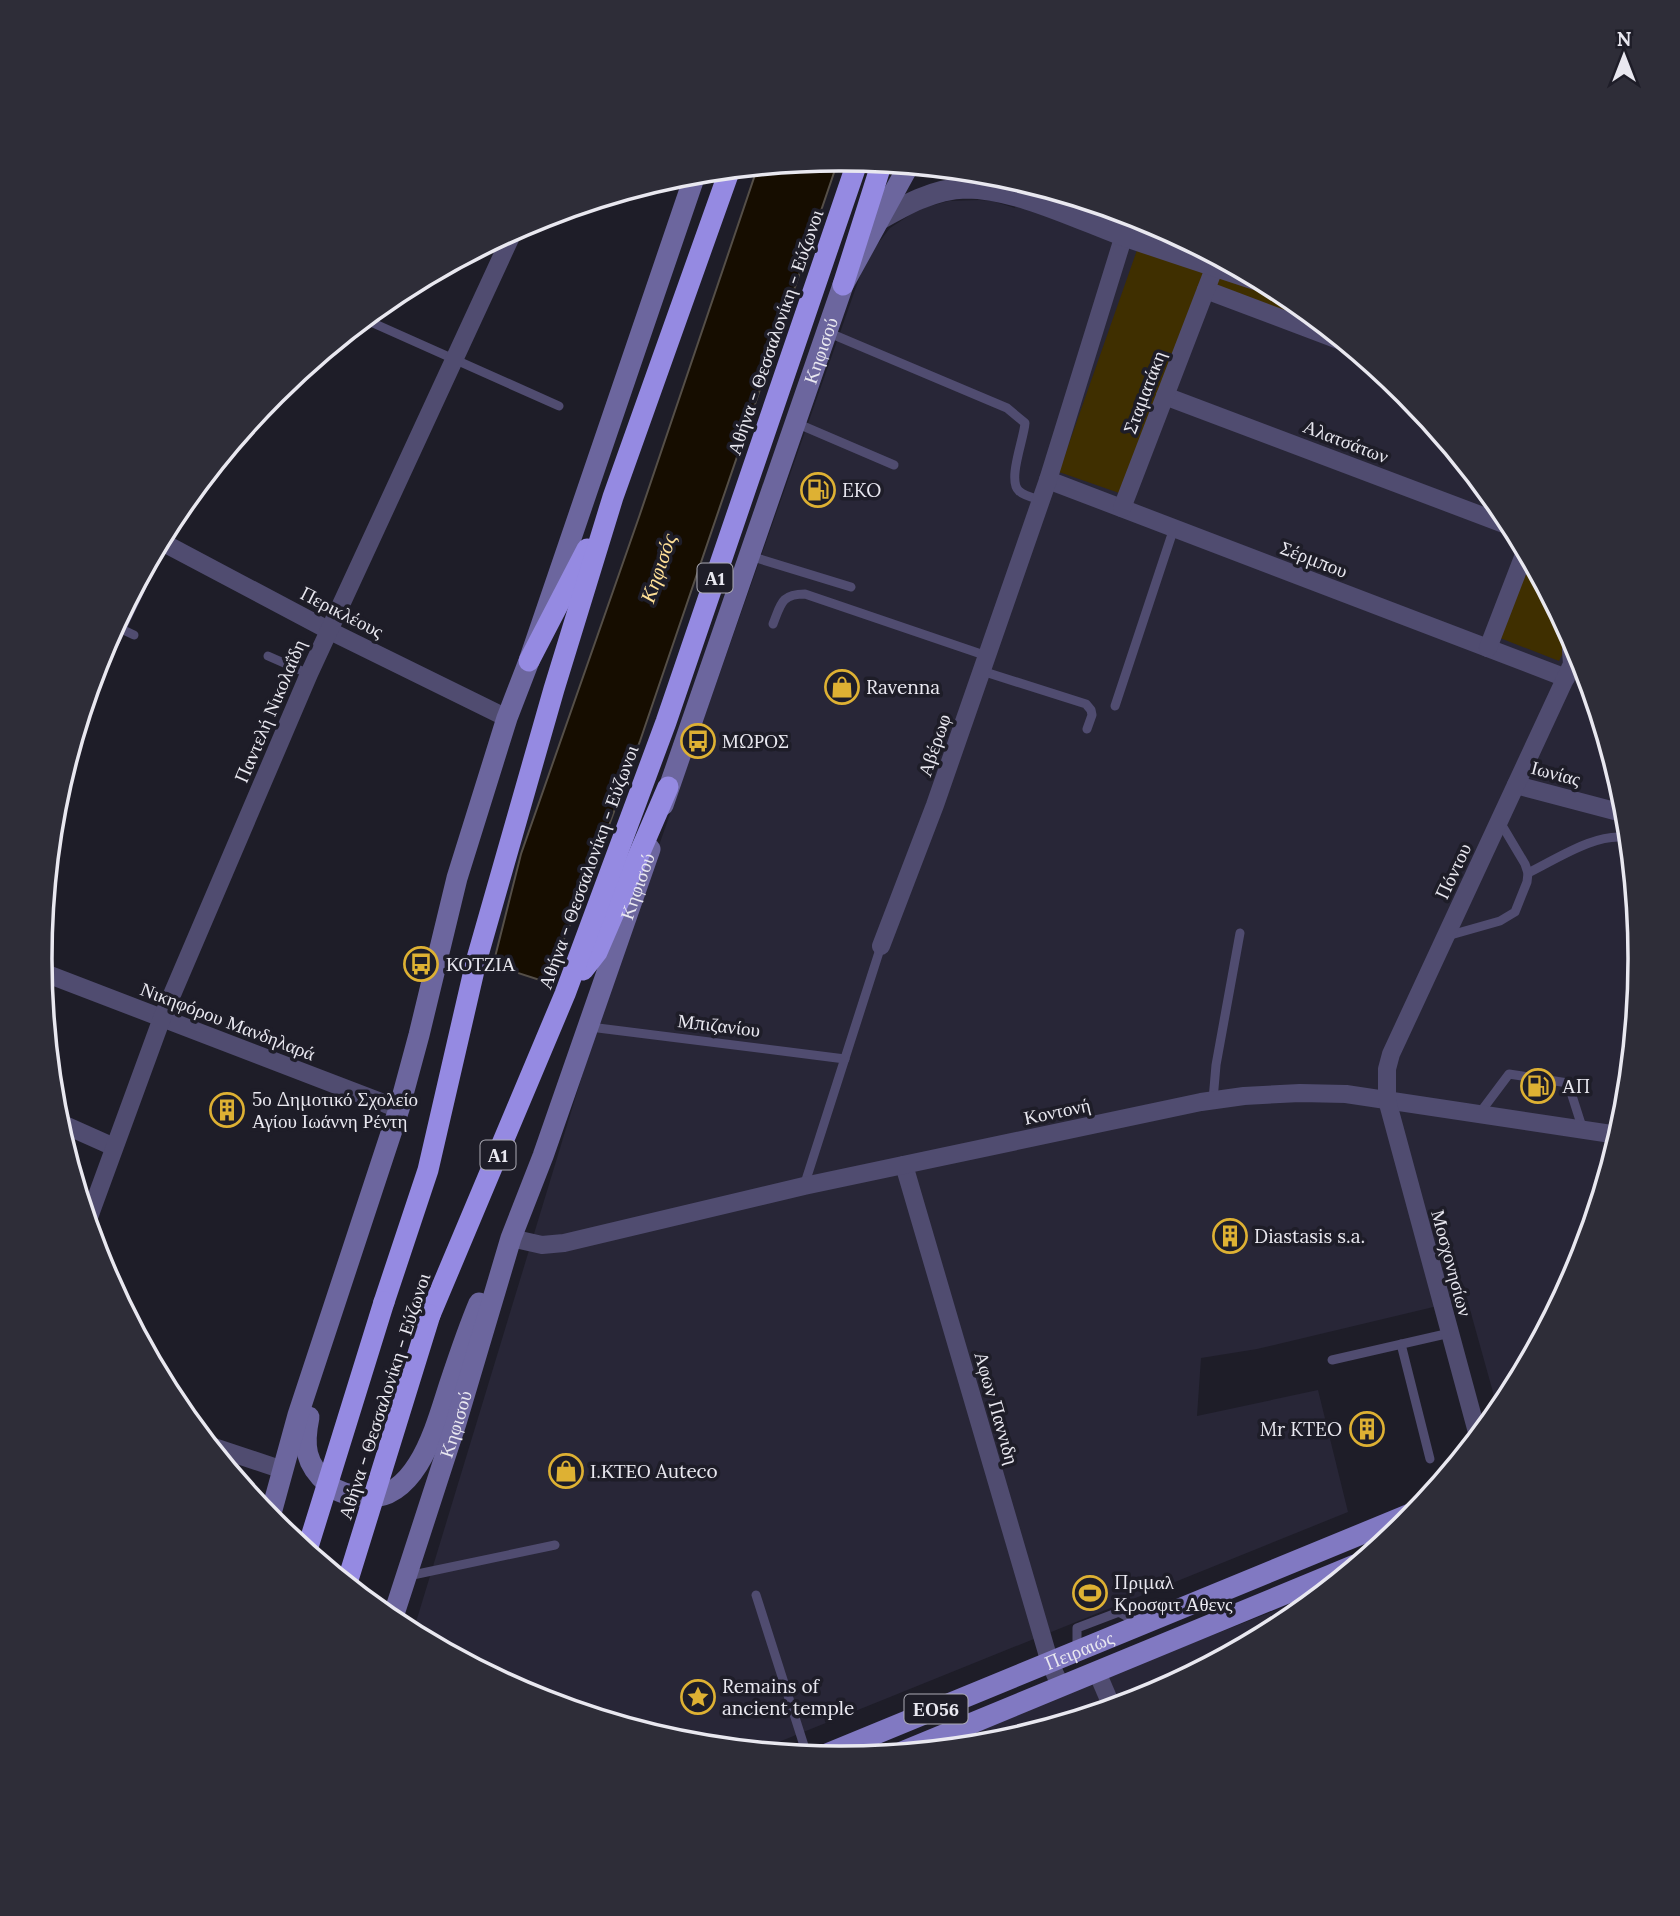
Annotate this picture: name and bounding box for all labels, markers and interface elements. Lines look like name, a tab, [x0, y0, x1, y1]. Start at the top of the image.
north arrow	[1589, 21, 1659, 91]
text: N	[1617, 27, 1632, 51]
street label: Αθήνα - Θεσσαλονίκη - Εύζωνοι	[722, 205, 829, 458]
street label: Κηφισού	[798, 314, 843, 387]
street label: Σταματάκη	[1117, 347, 1171, 437]
street label: Αλατσάτων	[1300, 414, 1392, 468]
fuel station icon: EKO	[799, 471, 837, 509]
place label: EKO	[842, 478, 881, 502]
water label: Κηφισός	[633, 529, 683, 607]
street label: Σέρμπου	[1277, 535, 1351, 583]
road number: Α1	[698, 564, 732, 592]
street label: Περικλέους	[296, 581, 388, 643]
street label: Παντελή Νικολαΐδη	[229, 636, 311, 786]
shop icon: Ravenna	[823, 668, 861, 706]
place label: Ravenna	[866, 675, 940, 699]
street label: Αβέρωφ	[912, 711, 956, 779]
bus stop icon: ΜΩΡΟΣ	[679, 722, 717, 760]
place label: ΜΩΡΟΣ	[722, 729, 789, 753]
street label: Αθήνα - Θεσσαλονίκη - Εύζωνοι	[533, 741, 644, 992]
street label: Ιωνίας	[1529, 755, 1584, 791]
street label: Πόντου	[1430, 839, 1476, 903]
street label: Κηφισού	[614, 850, 660, 923]
bus stop icon: ΚΟΤΖΙΑ	[402, 945, 440, 983]
place label: ΚΟΤΖΙΑ	[446, 952, 516, 976]
street label: Νικηφόρου Μανδηλαρά	[137, 977, 319, 1065]
street label: Μπιζανίου	[676, 1008, 762, 1042]
fuel station icon: ΑΠ	[1519, 1067, 1557, 1105]
place label: ΑΠ	[1562, 1074, 1590, 1098]
place label: 5ο Δημοτικό Σχολείο Αγίου Ιωάννη Ρέντη	[252, 1087, 418, 1133]
building icon: 5ο Δημοτικό Σχολείο Αγίου Ιωάννη Ρέντη	[208, 1091, 246, 1129]
street label: Κοντονή	[1022, 1092, 1092, 1130]
road number: Α1	[480, 1140, 516, 1170]
street label: Μοσχονησίων	[1426, 1207, 1478, 1319]
building icon: Diastasis s.a.	[1211, 1217, 1249, 1255]
place label: Diastasis s.a.	[1254, 1224, 1365, 1248]
street label: Αθήνα - Θεσσαλονίκη - Εύζωνοι	[333, 1269, 436, 1522]
street label: Αφων Παννιδη	[969, 1349, 1025, 1467]
street label: Κηφισού	[434, 1388, 477, 1461]
building icon: Mr KTEO	[1348, 1410, 1386, 1448]
place label: Mr KTEO	[1260, 1417, 1342, 1441]
shop icon: Ι.ΚΤΕΟ Auteco	[547, 1452, 585, 1490]
place label: Ι.ΚΤΕΟ Auteco	[590, 1459, 718, 1483]
place label: Πριμαλ Κροσφιτ Αθενς	[1114, 1570, 1233, 1616]
sports icon: Πριμαλ Κροσφιτ Αθενς	[1071, 1574, 1109, 1612]
street label: Πειραιώς	[1041, 1625, 1117, 1675]
place label: Remains of ancient temple	[722, 1674, 854, 1720]
place icon: Remains of ancient temple	[679, 1678, 717, 1716]
road number: ΕΟ56	[904, 1694, 968, 1724]

